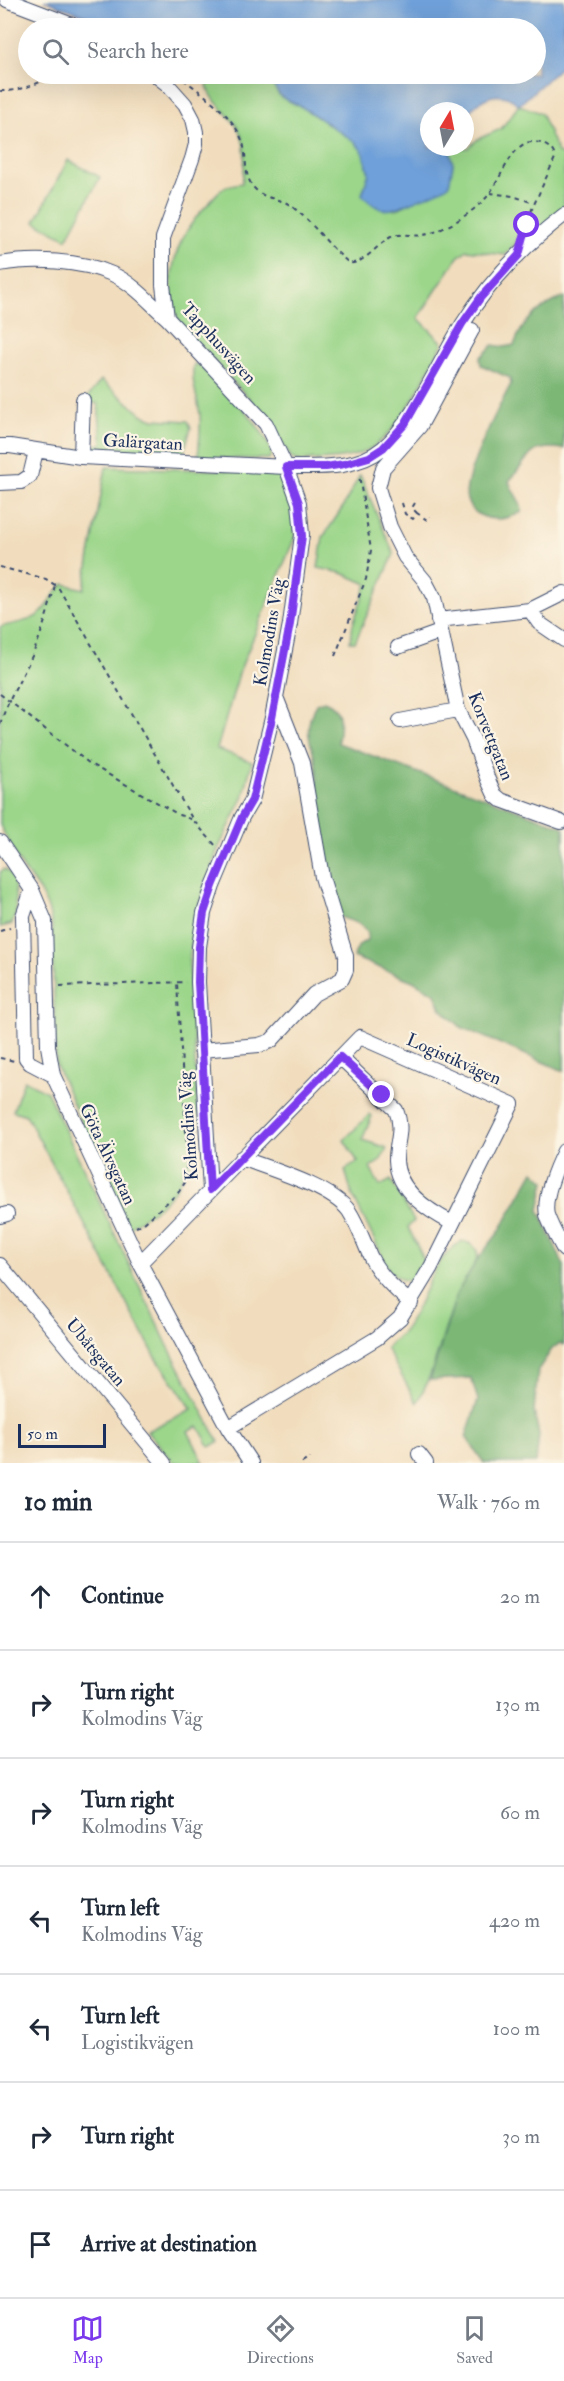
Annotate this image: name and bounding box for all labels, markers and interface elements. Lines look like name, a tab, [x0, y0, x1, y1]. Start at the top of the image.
search box	[18, 18, 546, 84]
icon: search	[39, 35, 72, 68]
text: Search here	[87, 37, 189, 65]
north arrow	[420, 102, 474, 156]
route start	[513, 211, 539, 237]
street label: Tapphusvägen	[176, 298, 261, 389]
street label: Galärgatan	[102, 429, 184, 456]
street label: Kolmodins Väg	[249, 575, 291, 688]
street label: Korvettgatan	[462, 689, 519, 784]
street label: Logistikvägen	[403, 1028, 505, 1091]
street label: Kolmodins Väg	[173, 1069, 204, 1181]
route end	[368, 1081, 394, 1107]
street label: Göta Älvsgatan	[74, 1100, 141, 1209]
street label: Ubåtsgatan	[60, 1313, 131, 1391]
scale bar	[18, 1421, 106, 1448]
text: 50 m	[27, 1424, 58, 1444]
text: 10 min	[24, 1486, 92, 1518]
text: Walk · 760 m	[437, 1490, 540, 1515]
icon: ahead	[24, 1580, 57, 1613]
text: Continue	[81, 1582, 164, 1610]
text: 20 m	[500, 1584, 540, 1609]
text: Turn right	[81, 1678, 174, 1706]
icon: right	[24, 1688, 57, 1721]
text: 130 m	[495, 1692, 540, 1717]
text: Kolmodins Väg	[81, 1706, 203, 1731]
text: Turn right	[81, 1786, 174, 1814]
icon: right	[24, 1796, 57, 1829]
text: 60 m	[500, 1800, 540, 1825]
text: Kolmodins Väg	[81, 1814, 203, 1839]
text: Turn left	[81, 1894, 160, 1922]
icon: left	[24, 1904, 57, 1937]
text: 420 m	[489, 1908, 540, 1933]
text: Kolmodins Väg	[81, 1922, 203, 1947]
text: Turn left	[81, 2002, 160, 2030]
icon: left	[24, 2012, 57, 2045]
text: 100 m	[493, 2016, 540, 2041]
text: Logistikvägen	[81, 2030, 194, 2055]
icon: right	[24, 2120, 57, 2153]
text: Turn right	[81, 2122, 174, 2150]
text: 30 m	[502, 2124, 540, 2149]
icon: arrive	[24, 2228, 57, 2261]
text: Arrive at destination	[81, 2230, 257, 2258]
tab: Map	[71, 2312, 104, 2368]
tab: Directions	[247, 2312, 314, 2368]
tab: Saved	[456, 2312, 493, 2368]

